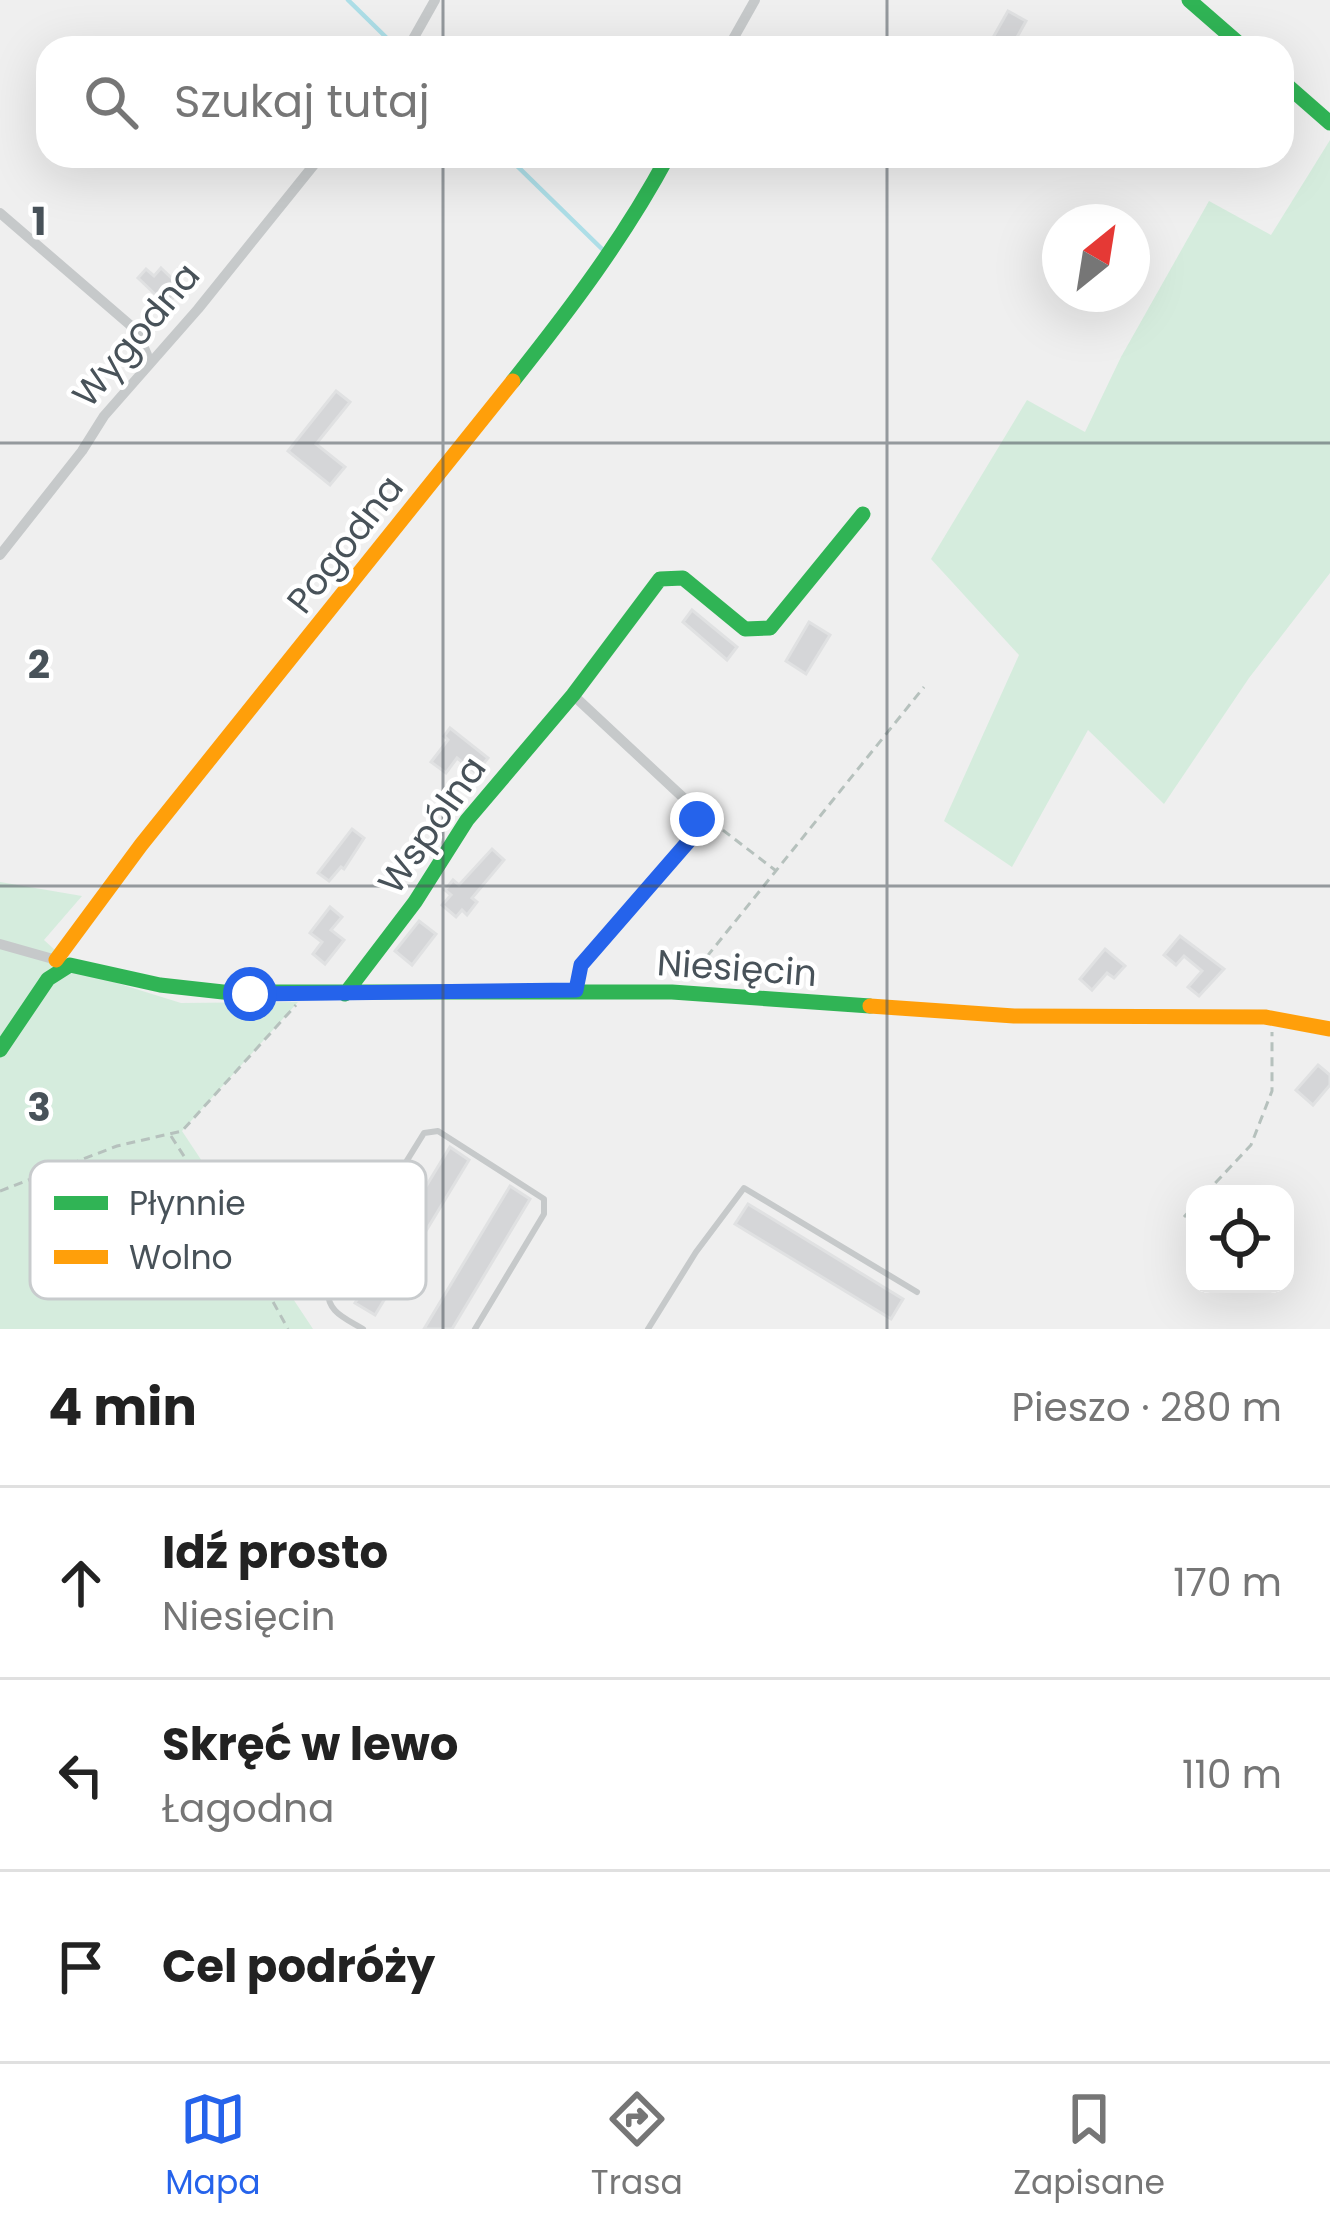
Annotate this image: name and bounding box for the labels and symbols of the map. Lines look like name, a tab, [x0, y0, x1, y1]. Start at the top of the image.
text: 1	[32, 194, 46, 249]
north arrow	[1042, 204, 1150, 312]
street label: Wygodna	[60, 252, 212, 418]
street label: Pogodna	[275, 464, 415, 624]
text: 2	[28, 637, 50, 692]
street label: Wspólna	[366, 746, 498, 904]
route end	[670, 792, 724, 846]
street label: Niesięcin	[655, 937, 819, 999]
route start	[223, 967, 277, 1021]
text: 3	[27, 1080, 51, 1135]
legend	[30, 1161, 426, 1299]
text: Płynnie	[129, 1180, 246, 1227]
text: Wolno	[129, 1234, 233, 1281]

